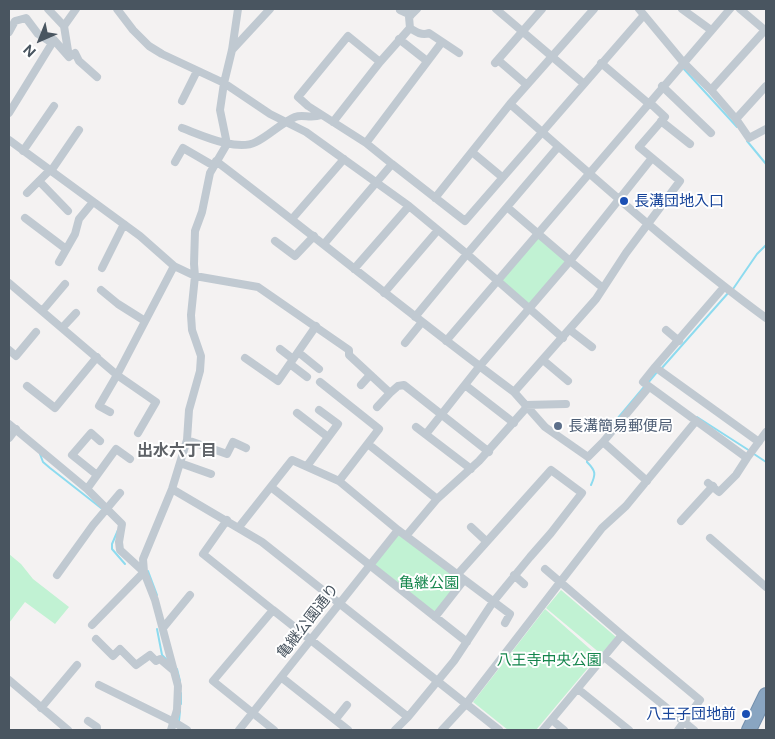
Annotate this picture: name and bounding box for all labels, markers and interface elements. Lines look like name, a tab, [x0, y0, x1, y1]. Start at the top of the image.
north arrow	[15, 15, 65, 65]
text: N	[20, 41, 39, 60]
place label: 長溝団地入口	[634, 192, 724, 210]
marker: 長溝団地入口	[618, 195, 630, 207]
place label: 長溝簡易郵便局	[568, 417, 673, 435]
marker: 長溝簡易郵便局	[552, 420, 564, 432]
district label: 出水六丁目	[137, 441, 217, 461]
park label: 亀継公園	[399, 574, 459, 592]
street label: 亀継公園通り	[273, 580, 343, 662]
park label: 八王寺中央公園	[497, 651, 601, 669]
place label: 八王子団地前	[646, 705, 736, 723]
marker: 八王子団地前	[740, 708, 752, 720]

